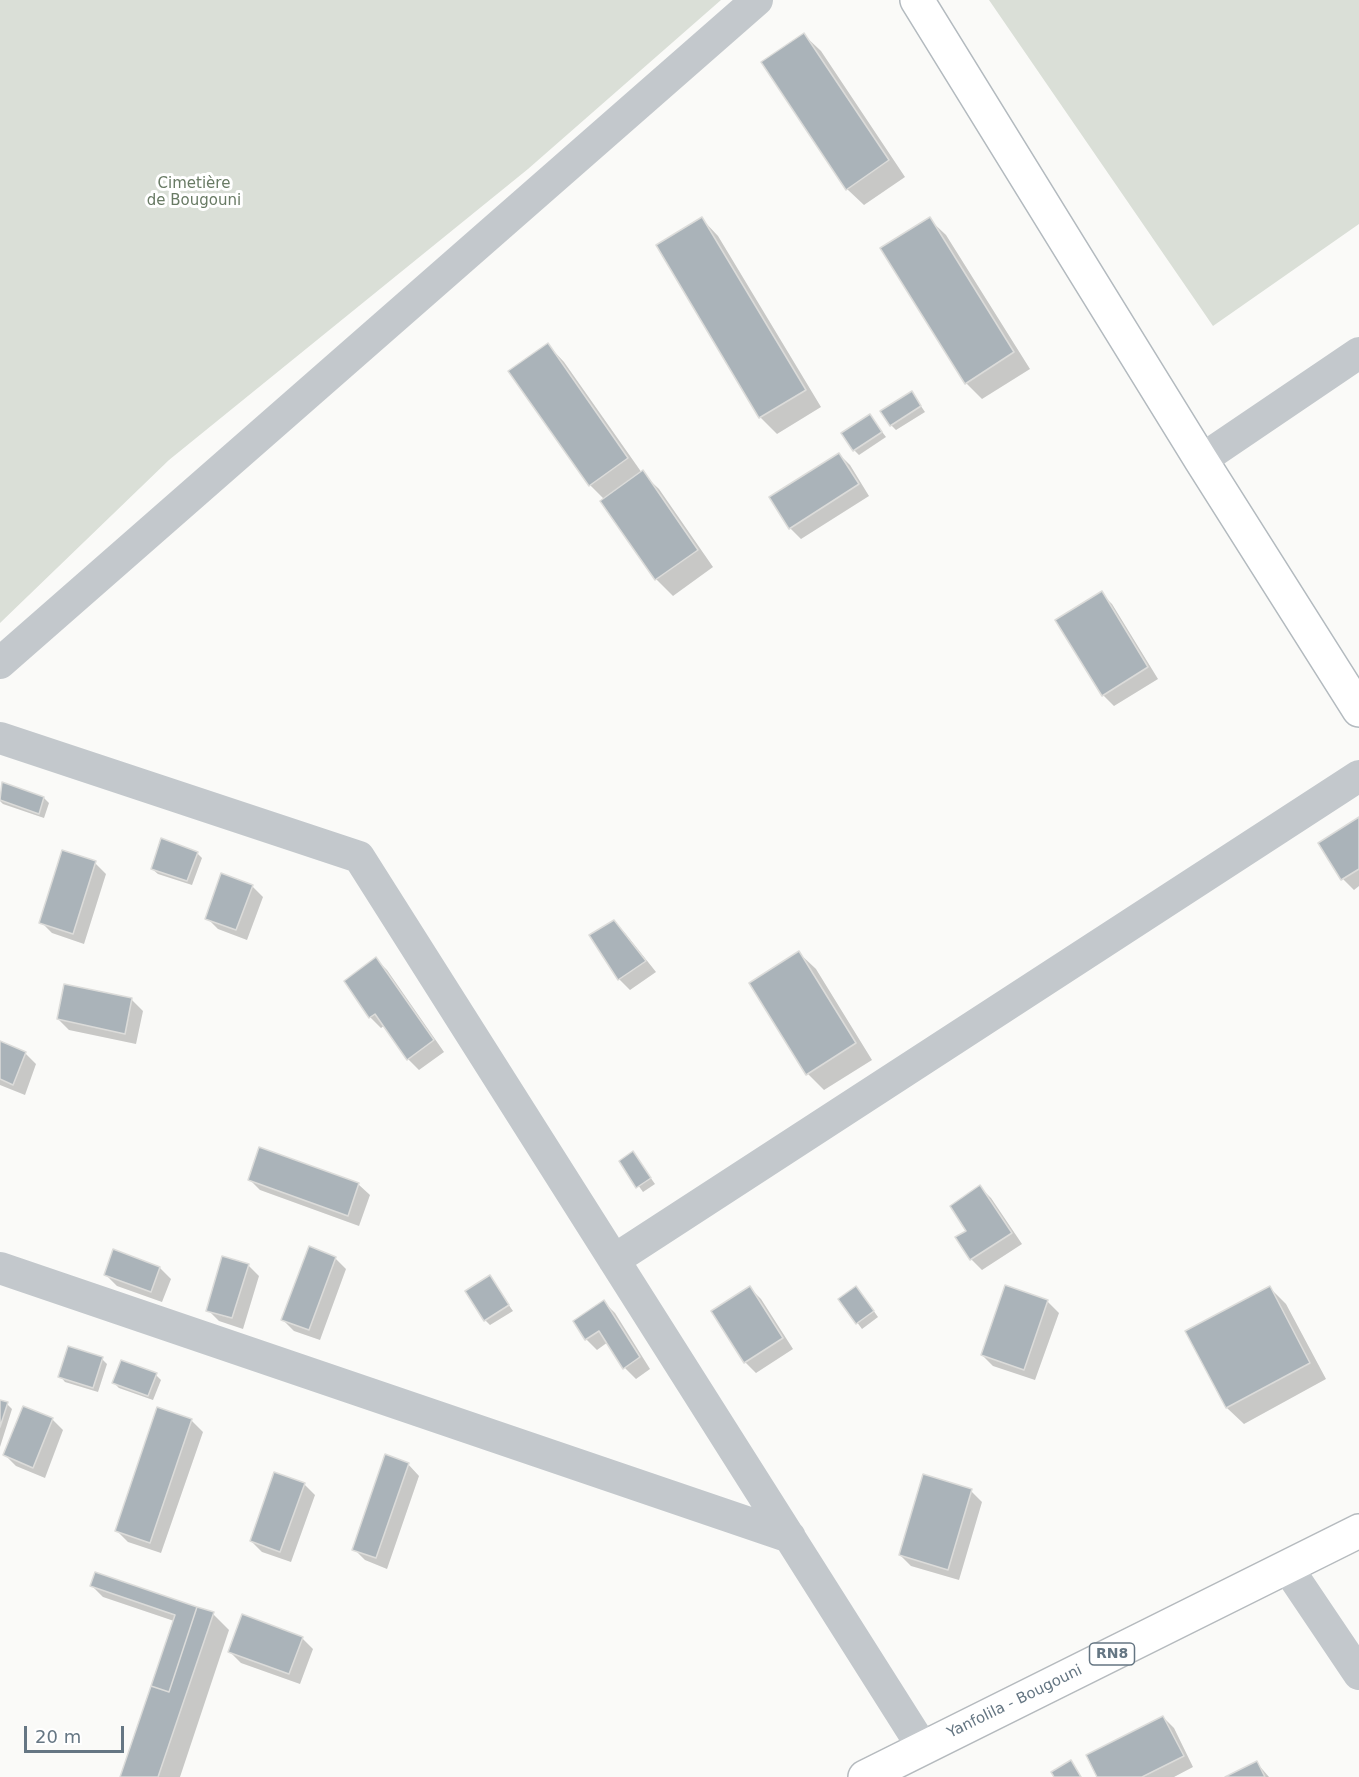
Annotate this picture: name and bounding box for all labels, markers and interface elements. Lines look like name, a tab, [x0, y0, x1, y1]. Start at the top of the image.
park label: Cimetière de Bougouni	[147, 175, 241, 210]
road number: RN8	[1090, 1643, 1134, 1665]
street label: Yanfolila - Bougouni	[945, 1662, 1085, 1742]
scale bar	[27, 1714, 128, 1752]
text: 20 m	[35, 1726, 81, 1747]

